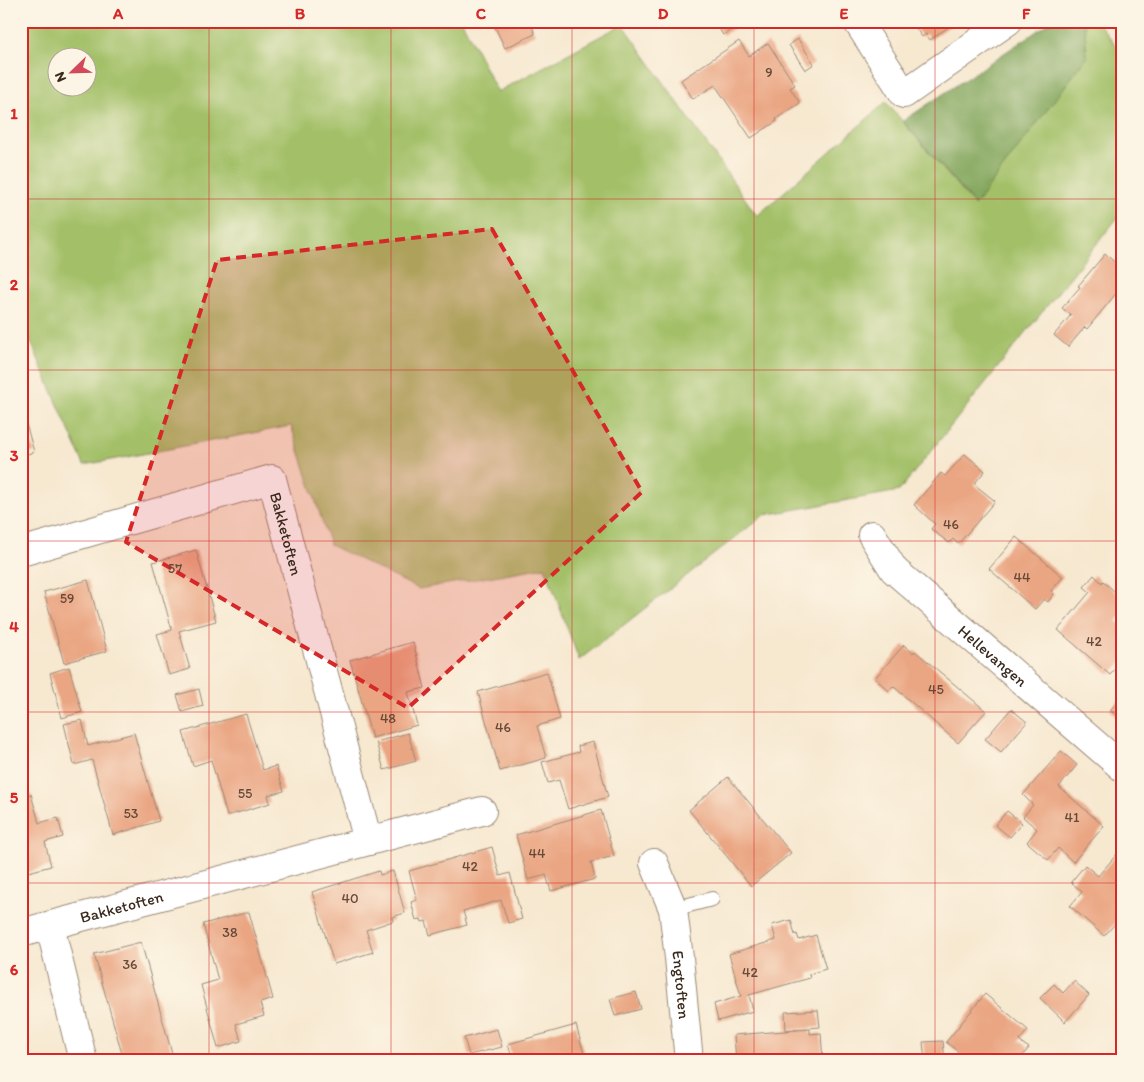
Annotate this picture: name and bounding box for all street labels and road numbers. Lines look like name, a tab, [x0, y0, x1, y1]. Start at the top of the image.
street label: Bakketoften	[266, 490, 306, 578]
street label: Hellevangen	[954, 621, 1031, 691]
street label: Bakketoften	[78, 887, 165, 927]
street label: Engtoften	[668, 950, 694, 1020]

